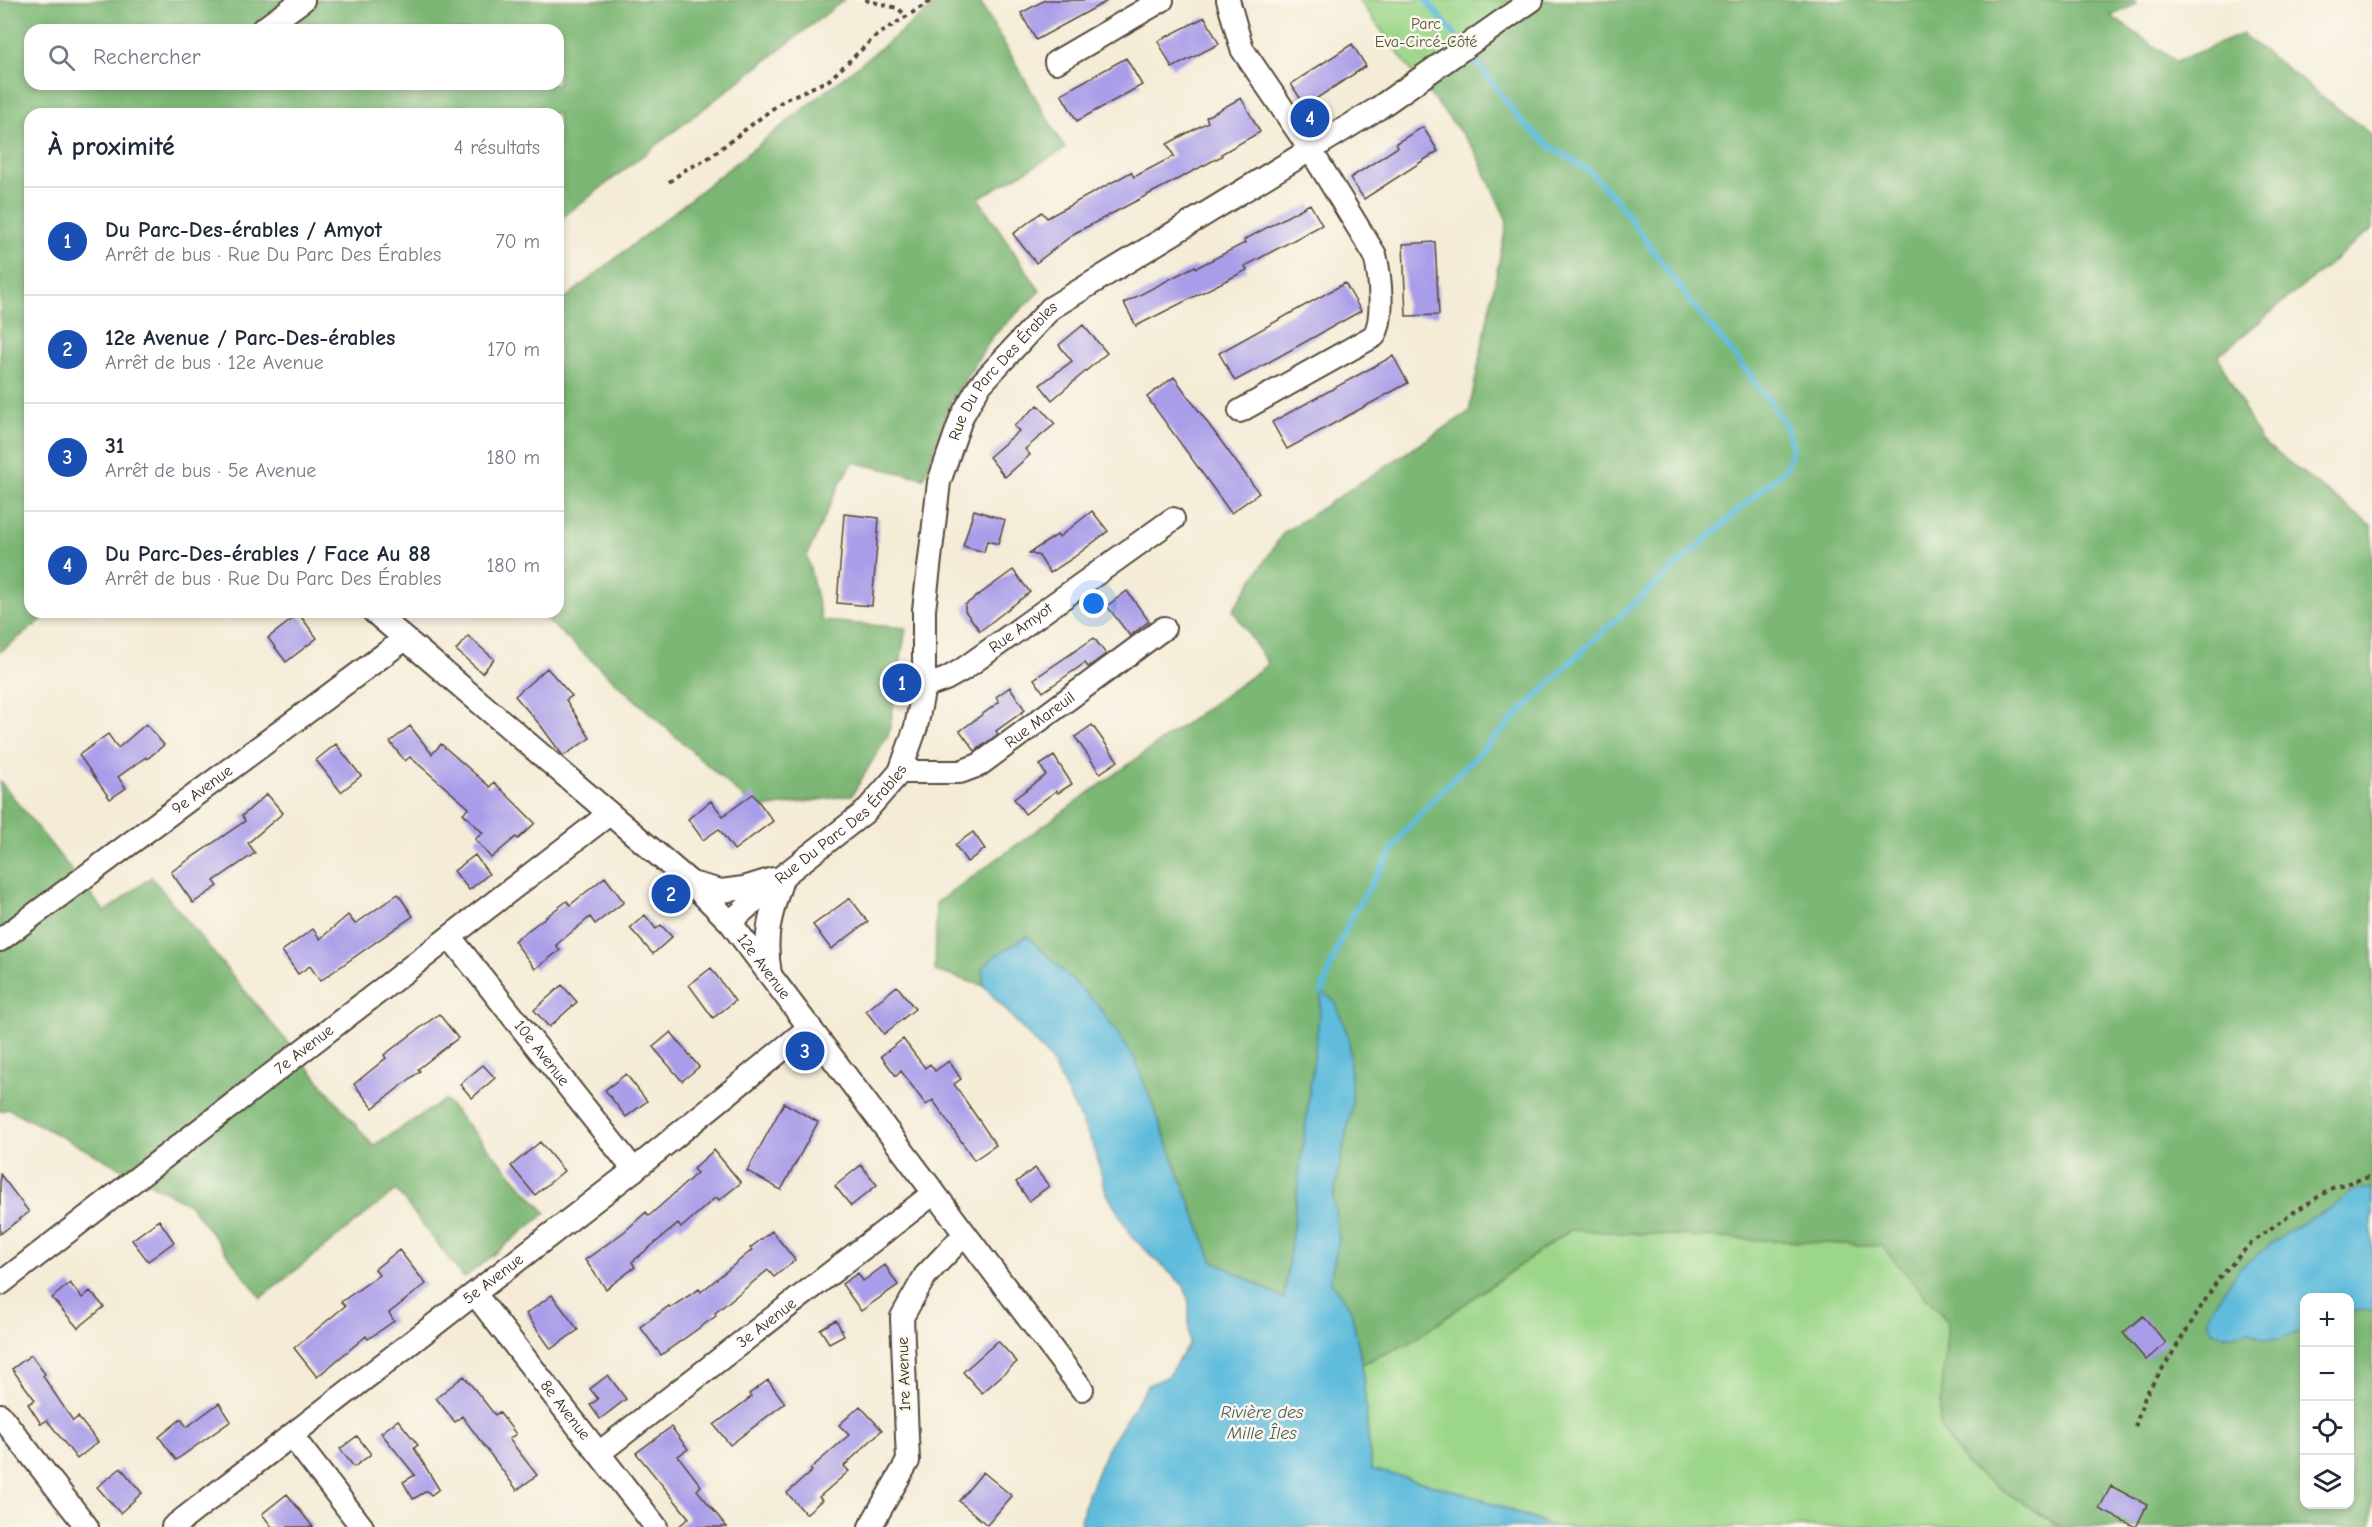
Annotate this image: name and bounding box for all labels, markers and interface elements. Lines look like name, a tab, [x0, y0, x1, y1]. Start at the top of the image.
park label: Parc Eva-Circé-Côté	[1375, 15, 1477, 51]
search box	[24, 24, 564, 90]
icon: search	[45, 41, 78, 74]
text: Rechercher	[93, 44, 201, 70]
pin: 4	[1290, 96, 1330, 140]
text: À proximité	[48, 132, 175, 162]
text: 4 résultats	[454, 136, 540, 159]
text: Du Parc-Des-érables / Amyot	[105, 217, 382, 243]
text: 1	[64, 230, 71, 253]
text: 70 m	[495, 230, 540, 253]
text: Arrêt de bus · Rue Du Parc Des Érables	[105, 243, 441, 266]
street label: Rue Du Parc Des Érables	[945, 297, 1060, 443]
text: 12e Avenue / Parc-Des-érables	[105, 325, 395, 351]
text: 2	[63, 338, 72, 361]
text: 170 m	[487, 338, 540, 361]
text: Arrêt de bus · 12e Avenue	[105, 351, 324, 374]
text: 31	[105, 433, 125, 459]
text: 3	[63, 446, 72, 469]
text: 180 m	[486, 446, 540, 469]
text: Arrêt de bus · 5e Avenue	[105, 459, 316, 482]
text: Du Parc-Des-érables / Face Au 88	[105, 541, 431, 567]
text: 4	[63, 554, 72, 577]
text: 180 m	[486, 554, 540, 577]
text: Arrêt de bus · Rue Du Parc Des Érables	[105, 567, 441, 590]
your location	[1079, 589, 1108, 618]
street label: Rue Amyot	[986, 599, 1056, 657]
pin: 1	[882, 660, 922, 706]
street label: Rue Mareuil	[1001, 688, 1078, 752]
street label: 9e Avenue	[169, 761, 236, 818]
street label: Rue Du Parc Des Érables	[771, 763, 911, 888]
pin: 2	[652, 872, 690, 916]
street label: 12e Avenue	[733, 930, 794, 1003]
street label: 10e Avenue	[510, 1017, 573, 1089]
street label: 7e Avenue	[271, 1021, 337, 1078]
pin: 3	[786, 1028, 824, 1074]
street label: 5e Avenue	[460, 1250, 527, 1308]
map controls	[2300, 1293, 2354, 1509]
button: +	[2300, 1293, 2354, 1347]
street label: 3e Avenue	[733, 1294, 800, 1352]
street label: 1re Avenue	[894, 1336, 914, 1412]
button: −	[2300, 1347, 2354, 1401]
street label: 8e Avenue	[536, 1377, 594, 1443]
button: locate	[2300, 1401, 2354, 1455]
water label: Rivière des Mille Îles	[1220, 1402, 1304, 1444]
button: layers	[2300, 1455, 2354, 1509]

